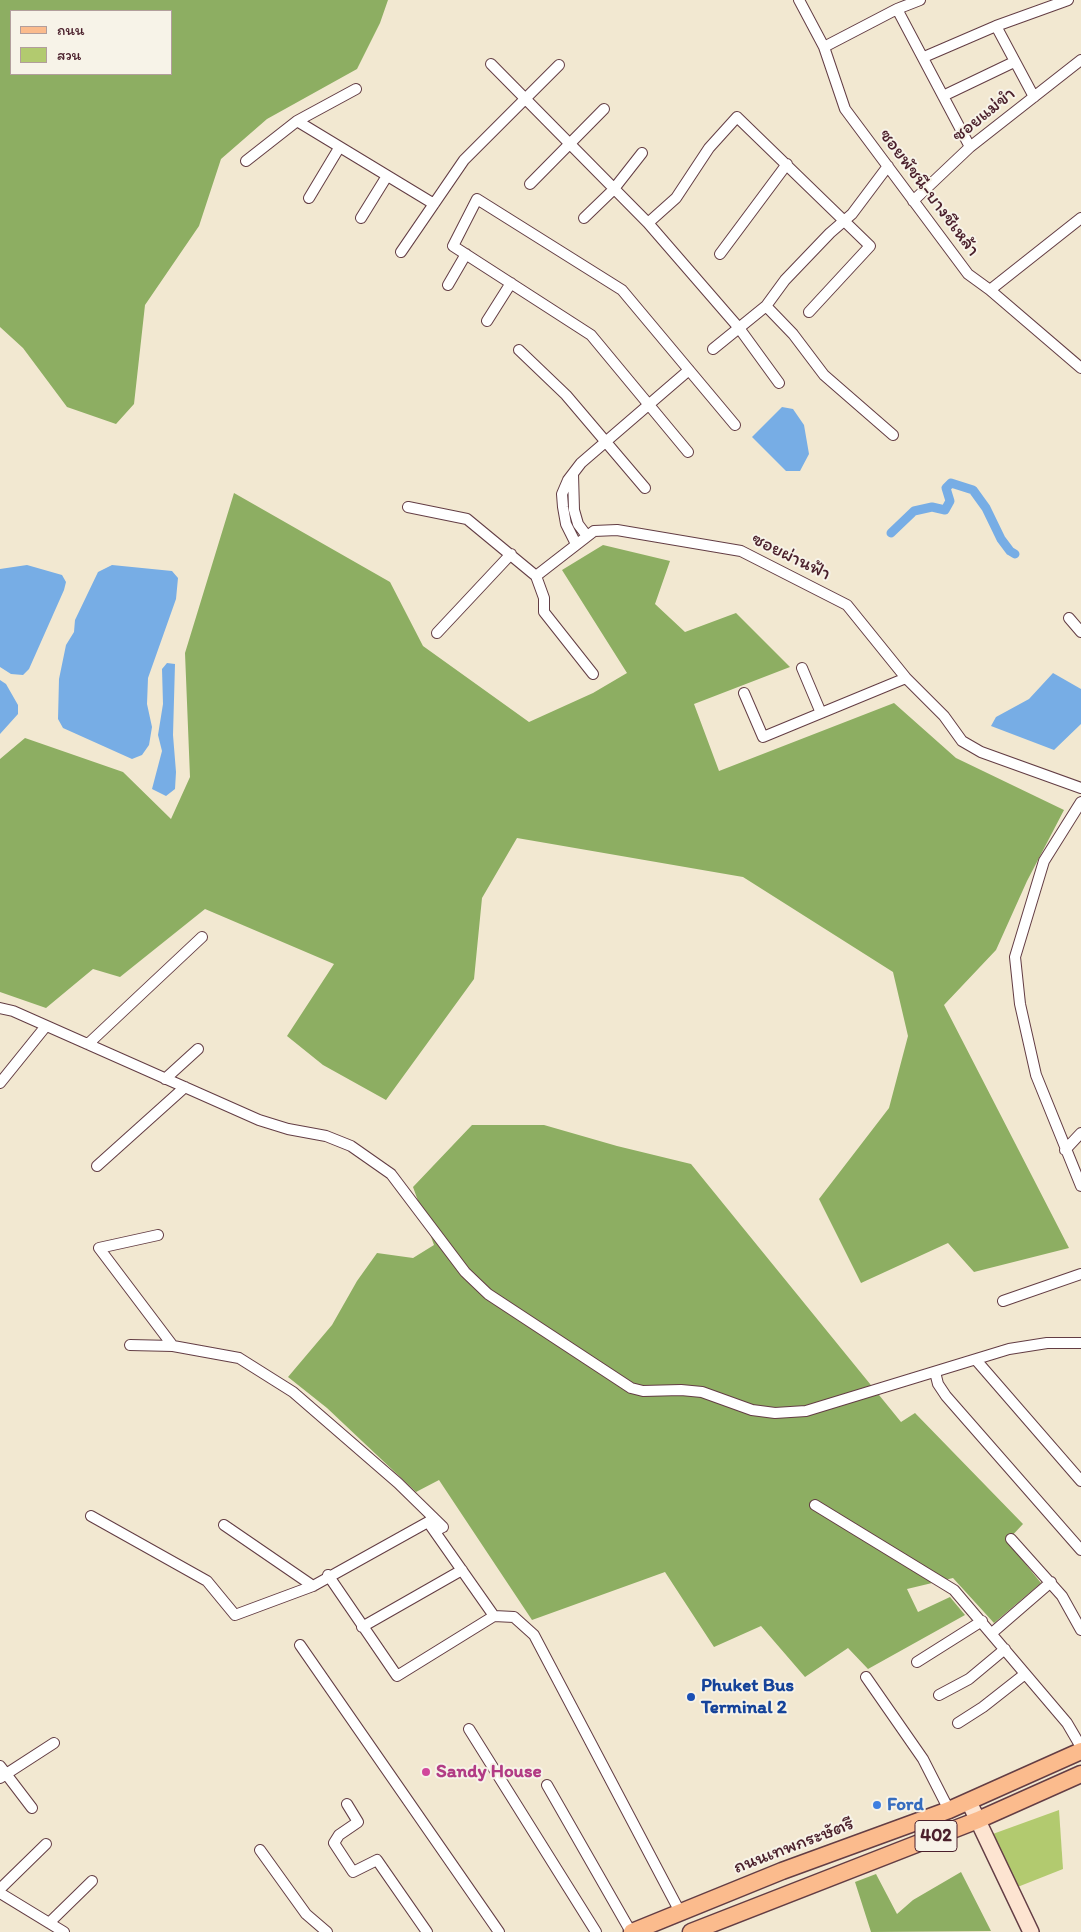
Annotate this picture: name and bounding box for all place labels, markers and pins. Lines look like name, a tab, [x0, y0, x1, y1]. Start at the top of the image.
place label: Phuket Bus Terminal 2	[701, 1675, 794, 1719]
marker: Phuket Bus Terminal 2	[685, 1691, 697, 1703]
place label: Sandy House	[436, 1761, 542, 1783]
marker: Sandy House	[420, 1766, 432, 1778]
place label: Ford	[887, 1794, 924, 1816]
marker: Ford	[871, 1799, 883, 1811]

